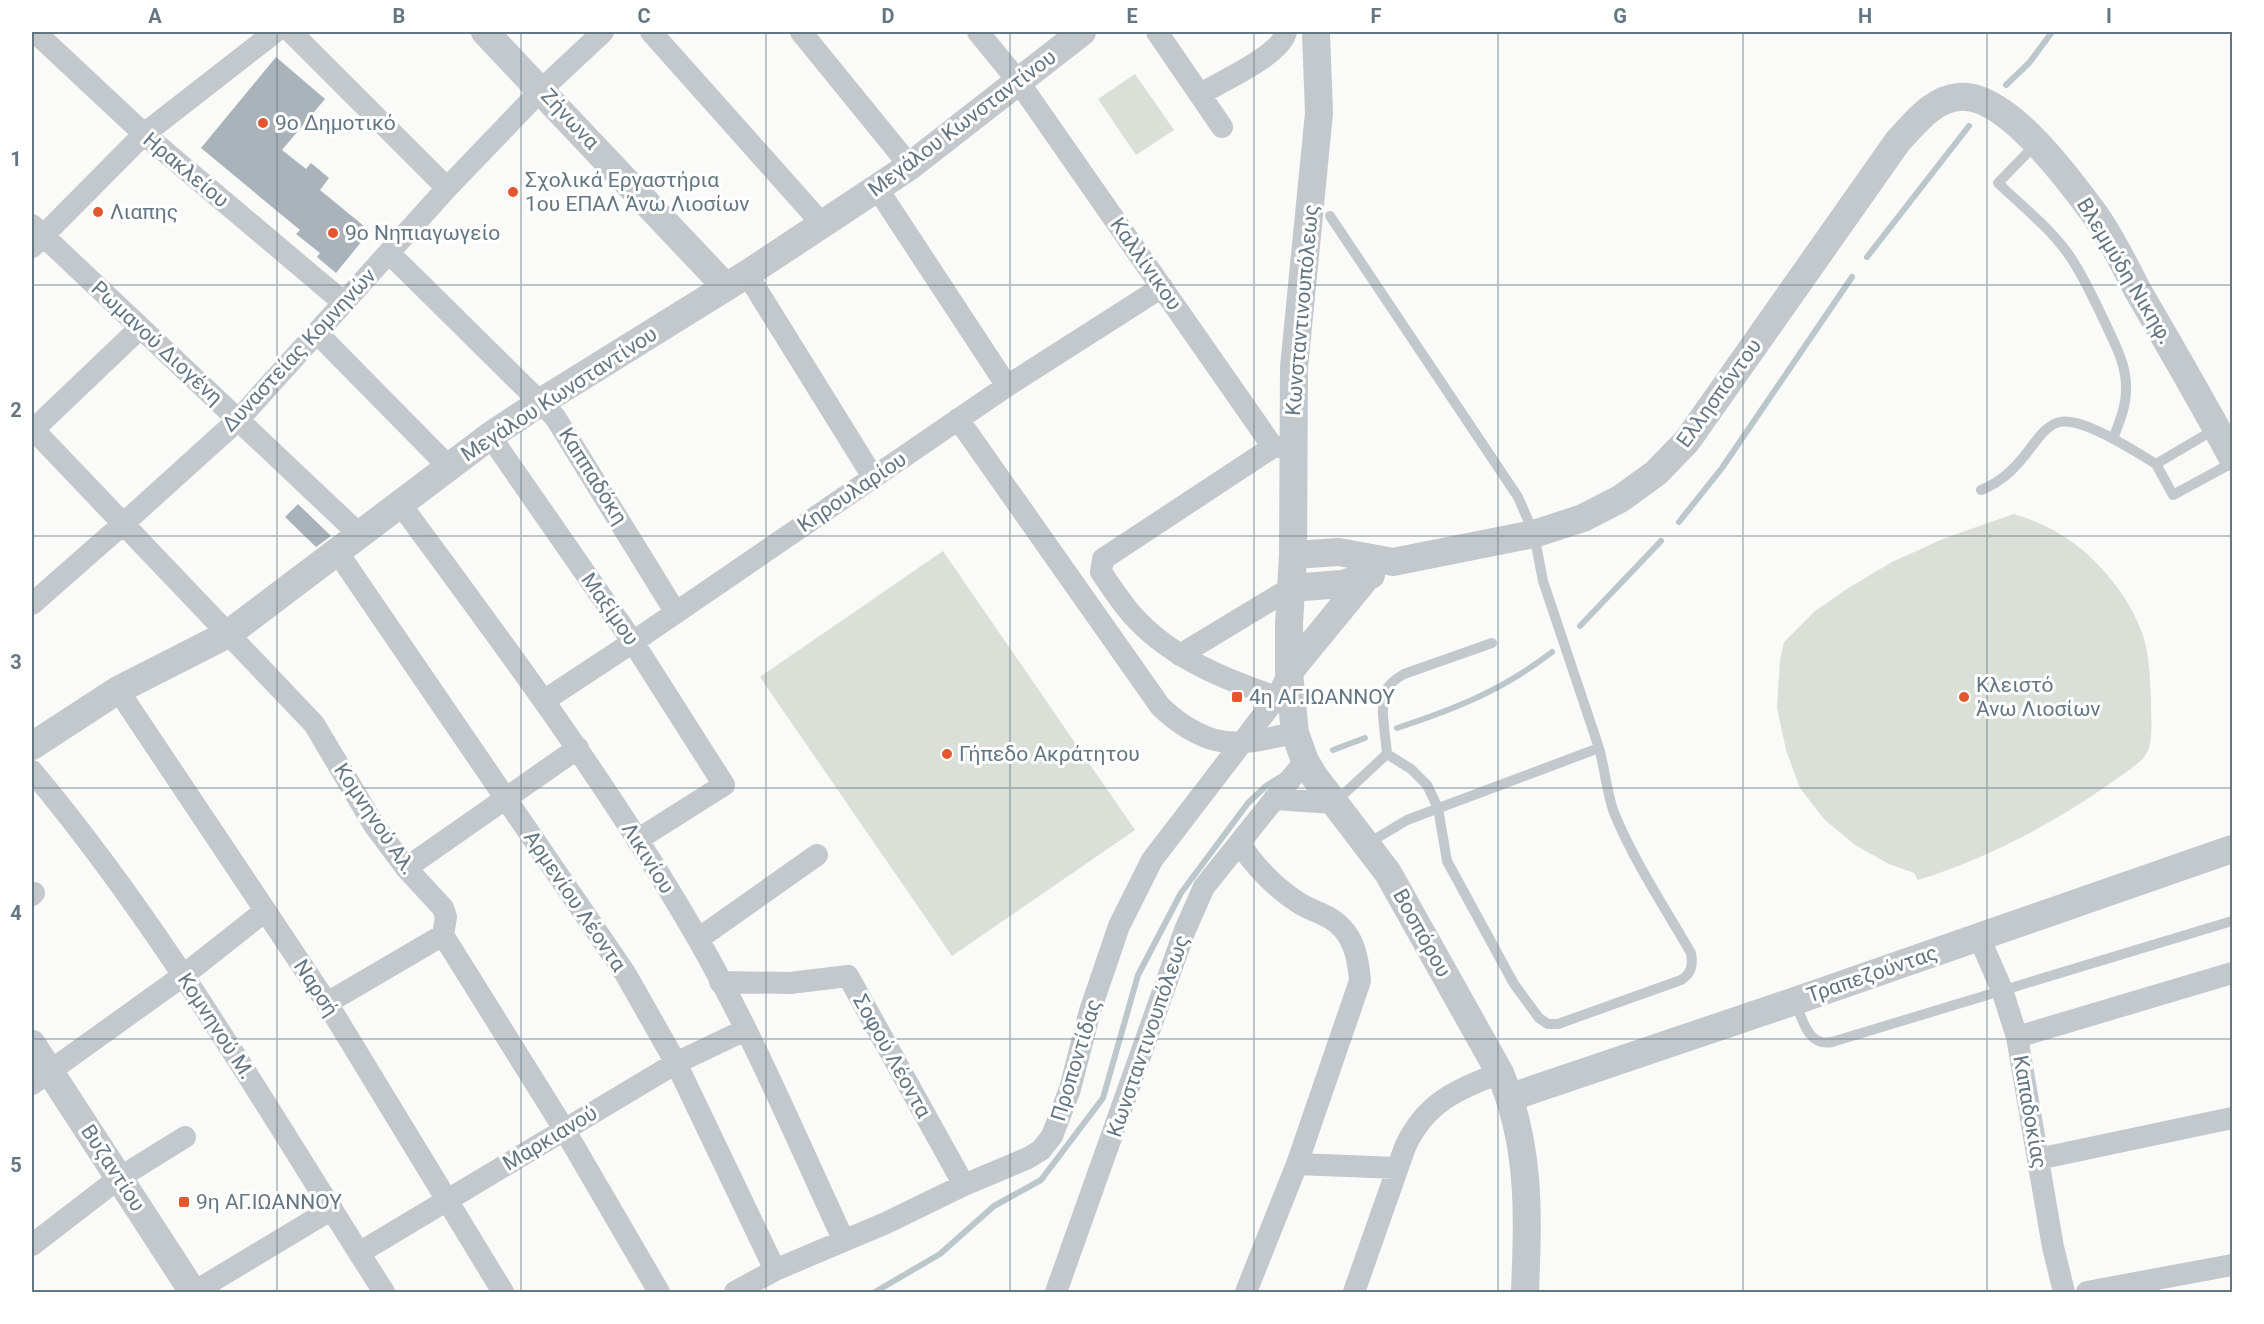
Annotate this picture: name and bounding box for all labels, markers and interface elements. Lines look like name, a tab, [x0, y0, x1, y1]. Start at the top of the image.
text: A	[148, 4, 162, 28]
text: B	[393, 4, 405, 28]
text: C	[637, 4, 651, 28]
text: D	[882, 4, 895, 28]
text: E	[1126, 4, 1138, 28]
text: F	[1371, 4, 1382, 28]
text: G	[1613, 4, 1627, 28]
text: H	[1858, 4, 1872, 28]
text: I	[2106, 4, 2112, 28]
street label: Μεγάλου Κωνσταντίνου	[863, 45, 1061, 201]
street label: Ζήνωνα	[536, 84, 604, 154]
place label: 9ο Δημοτικό	[275, 111, 396, 135]
marker: 9ο Δημοτικό	[256, 116, 270, 130]
street label: Ηρακλείου	[139, 127, 233, 213]
text: 1	[10, 147, 22, 171]
place label: Σχολικά Εργαστήρια 1ου ΕΠΑΛ Άνω Λιοσίων	[525, 168, 750, 216]
marker: Σχολικά Εργαστήρια 1ου ΕΠΑΛ Άνω Λιοσίων	[506, 185, 520, 199]
street label: Βλεμμύδη Νικηφ.	[2072, 194, 2178, 348]
place label: Λιαπης	[110, 200, 178, 224]
street label: Κωνσταντινουπόλεως	[1281, 203, 1323, 417]
marker: Λιαπης	[91, 205, 105, 219]
street label: Καλλίνικου	[1105, 213, 1187, 315]
place label: 9ο Νηπιαγωγείο	[345, 221, 500, 245]
marker: 9ο Νηπιαγωγείο	[326, 226, 340, 240]
street label: Δυναστείας Κομνηνών	[217, 264, 381, 436]
street label: Ρωμανού Διογένη	[87, 276, 227, 410]
street label: Μεγάλου Κωνσταντίνου	[457, 322, 661, 466]
street label: Ελλησπόντου	[1672, 334, 1766, 452]
text: 2	[10, 398, 22, 422]
street label: Καππαδόκη	[554, 423, 632, 529]
street label: Κηρουλαρίου	[793, 447, 911, 537]
street label: Μαξίμου	[576, 568, 644, 650]
text: 3	[10, 650, 22, 674]
place label: Κλειστό Άνω Λιοσίων	[1976, 673, 2100, 721]
place label: 4η ΑΓ.ΙΩΑΝΝΟΥ	[1249, 685, 1395, 709]
marker: 4η ΑΓ.ΙΩΑΝΝΟΥ	[1230, 690, 1244, 704]
marker: Κλειστό Άνω Λιοσίων	[1957, 690, 1971, 704]
place label: Γήπεδο Ακράτητου	[959, 742, 1140, 766]
marker: Γήπεδο Ακράτητου	[940, 747, 954, 761]
street label: Κομνηνού Αλ.	[329, 759, 421, 879]
street label: Λικινίου	[617, 818, 679, 898]
street label: Αρμενίου Λέοντα	[519, 826, 631, 976]
street label: Βοσπόρου	[1388, 885, 1456, 981]
text: 4	[10, 901, 22, 925]
street label: Κωνσταντινουπόλεως	[1102, 932, 1194, 1140]
street label: Τραπεζούντας	[1803, 940, 1941, 1008]
street label: Ναρσή	[289, 955, 343, 1021]
street label: Κομνηνού Μ.	[173, 969, 259, 1083]
street label: Σοφού Λέοντα	[848, 990, 936, 1122]
street label: Προποντίδας	[1046, 996, 1106, 1124]
street label: Καπαδοκίας	[2008, 1053, 2052, 1171]
street label: Μαρκιανού	[498, 1100, 602, 1176]
street label: Βυζαντίου	[76, 1120, 150, 1216]
text: 5	[10, 1153, 22, 1177]
place label: 9η ΑΓ.ΙΩΑΝΝΟΥ	[196, 1190, 342, 1214]
marker: 9η ΑΓ.ΙΩΑΝΝΟΥ	[177, 1195, 191, 1209]

